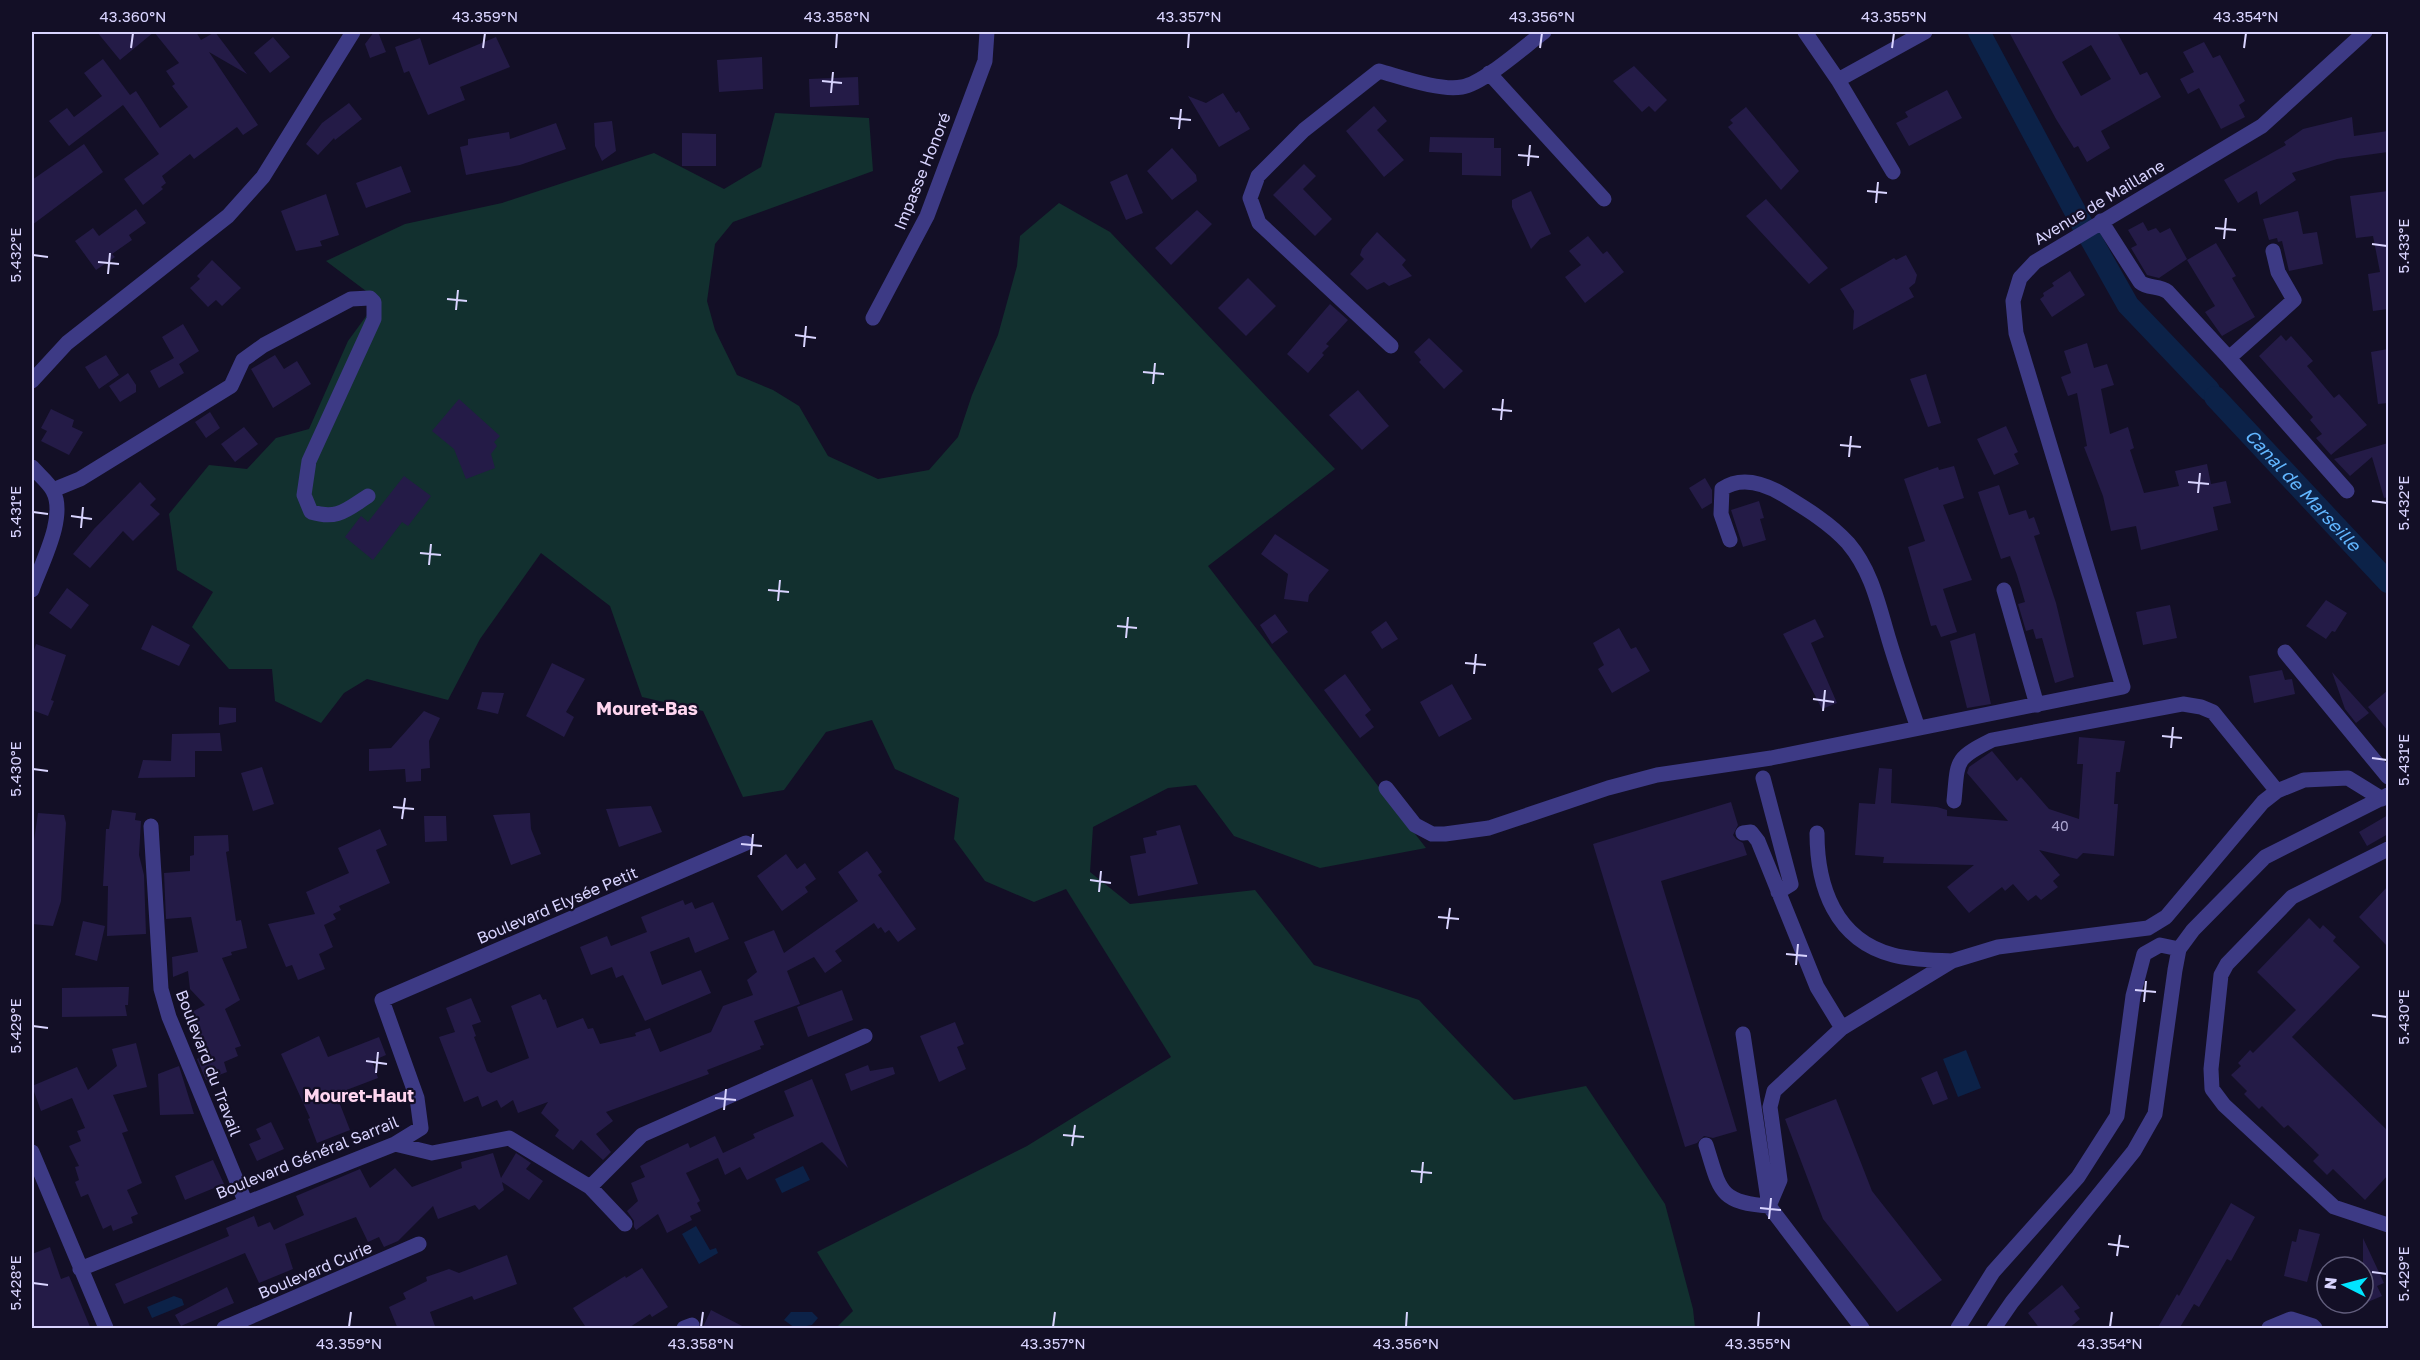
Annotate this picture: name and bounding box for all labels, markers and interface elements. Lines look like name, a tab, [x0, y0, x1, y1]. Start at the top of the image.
text: 43.360°N	[100, 7, 166, 25]
text: 43.359°N	[452, 7, 518, 25]
text: 43.358°N	[804, 7, 870, 25]
text: 43.357°N	[1156, 7, 1222, 25]
text: 43.356°N	[1509, 7, 1575, 25]
text: 43.355°N	[1861, 7, 1927, 25]
text: 43.354°N	[2213, 7, 2279, 25]
street label: Impasse Honoré	[889, 109, 955, 233]
street label: Avenue de Maillane	[2030, 155, 2168, 249]
text: 5.433°E	[2394, 219, 2412, 273]
text: 5.432°E	[6, 228, 24, 282]
water label: Canal de Marseille	[2241, 424, 2367, 557]
text: 5.432°E	[2394, 476, 2412, 530]
text: 5.431°E	[6, 486, 24, 538]
district label: Mouret-Bas	[596, 697, 698, 719]
text: 5.431°E	[2394, 734, 2412, 786]
text: 5.430°E	[6, 741, 24, 797]
house number: 40	[2051, 817, 2069, 834]
street label: Boulevard Elysée Petit	[474, 862, 640, 948]
street label: Boulevard du Travail	[172, 987, 246, 1139]
text: 5.430°E	[2394, 989, 2412, 1045]
text: 5.429°E	[6, 998, 24, 1054]
district label: Mouret-Haut	[304, 1084, 414, 1106]
street label: Boulevard Général Sarrail	[213, 1111, 401, 1203]
street label: Boulevard Curie	[255, 1237, 375, 1303]
text: 5.429°E	[2394, 1246, 2412, 1302]
text: 5.428°E	[6, 1255, 24, 1311]
north arrow	[2315, 1255, 2375, 1315]
text: N	[2320, 1276, 2341, 1291]
text: 43.359°N	[316, 1334, 382, 1352]
text: 43.358°N	[668, 1334, 734, 1352]
text: 43.357°N	[1020, 1334, 1086, 1352]
text: 43.356°N	[1373, 1334, 1439, 1352]
text: 43.355°N	[1725, 1334, 1791, 1352]
text: 43.354°N	[2077, 1334, 2143, 1352]

